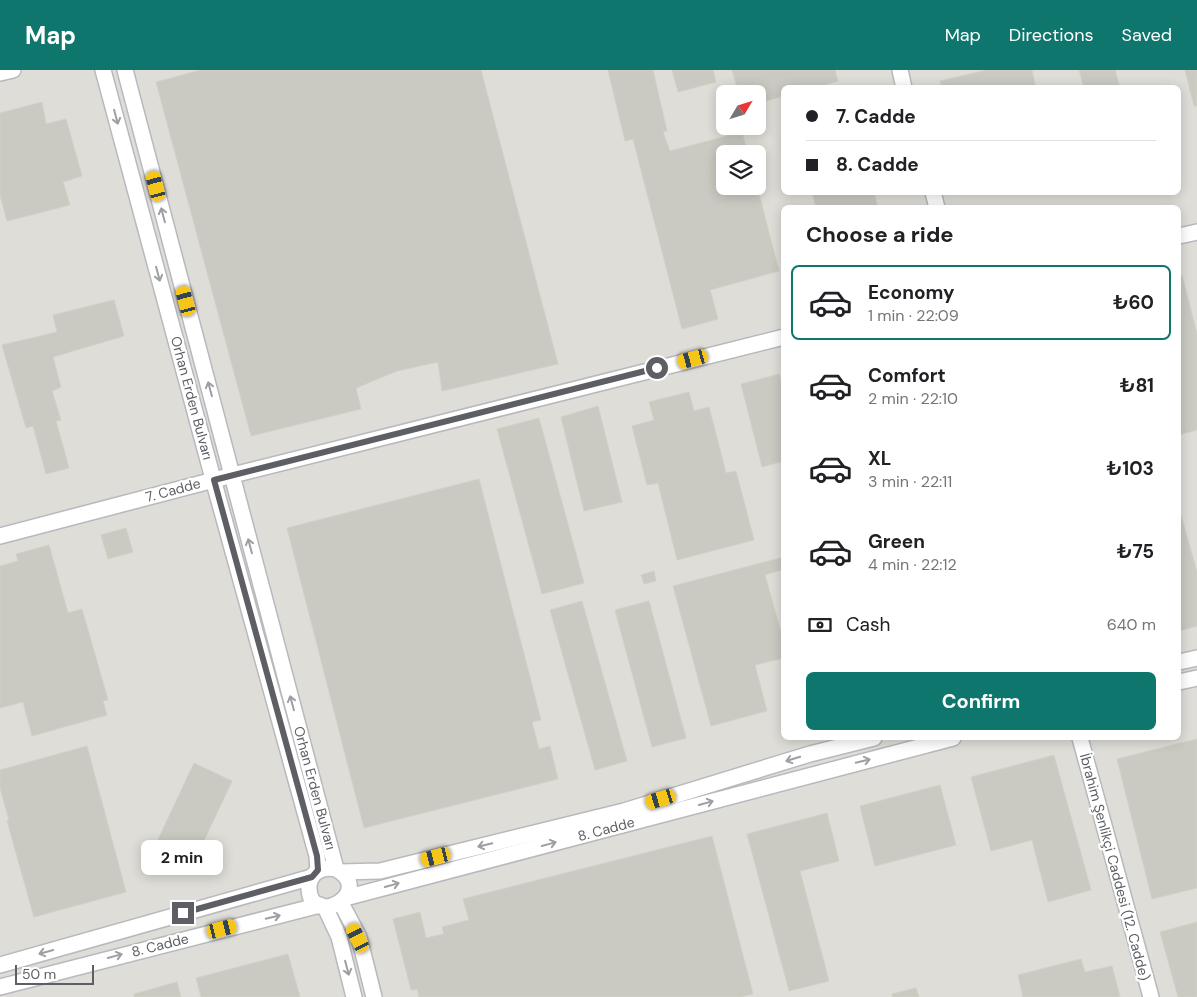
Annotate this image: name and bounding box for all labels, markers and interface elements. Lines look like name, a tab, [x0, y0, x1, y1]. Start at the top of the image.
text: Map	[25, 20, 76, 51]
text: Map	[945, 23, 981, 47]
text: Directions	[1009, 23, 1094, 47]
text: Saved	[1122, 23, 1172, 47]
north arrow	[716, 85, 766, 135]
map controls	[716, 85, 766, 195]
text: 7. Cadde	[836, 104, 916, 129]
one-way arrow	[112, 109, 121, 125]
button: layers	[716, 145, 766, 195]
text: 8. Cadde	[836, 152, 919, 177]
car	[144, 170, 167, 202]
one-way arrow	[158, 207, 168, 223]
text: Choose a ride	[806, 220, 954, 249]
one-way arrow	[154, 265, 164, 281]
icon: car	[808, 280, 853, 325]
text: Economy	[868, 280, 955, 305]
car	[174, 285, 197, 317]
text: ₺60	[1113, 290, 1154, 315]
text: 1 min · 22:09	[868, 305, 959, 326]
street label: Orhan Erden Bulvarı	[167, 334, 217, 462]
car	[676, 348, 709, 370]
route start	[646, 357, 668, 379]
icon: car	[808, 363, 853, 408]
text: Comfort	[868, 363, 946, 388]
text: ₺81	[1120, 373, 1154, 398]
one-way arrow	[205, 381, 214, 397]
text: 2 min · 22:10	[868, 388, 958, 409]
icon: car	[808, 446, 853, 491]
text: XL	[868, 446, 891, 471]
text: ₺103	[1107, 456, 1154, 481]
text: 3 min · 22:11	[868, 471, 952, 492]
street label: 7. Cadde	[143, 474, 203, 506]
icon: car	[808, 529, 853, 574]
text: Green	[868, 529, 925, 554]
one-way arrow	[245, 539, 255, 555]
text: ₺75	[1117, 539, 1154, 564]
text: 4 min · 22:12	[868, 554, 957, 575]
icon: cash	[806, 611, 834, 639]
text: Cash	[846, 612, 890, 637]
text: 640 m	[1107, 614, 1156, 635]
button: Confirm	[806, 672, 1156, 730]
one-way arrow	[287, 696, 296, 712]
street label: Orhan Erden Bulvarı	[290, 724, 340, 852]
street label: İbrahim Şenlikçi Caddesi (12. Cadde)	[1076, 751, 1154, 983]
one-way arrow	[786, 755, 802, 765]
one-way arrow	[855, 755, 871, 765]
car	[644, 787, 677, 811]
one-way arrow	[698, 798, 714, 807]
street label: 8. Cadde	[576, 813, 636, 845]
one-way arrow	[541, 838, 557, 848]
callout: 2 min	[142, 840, 224, 876]
one-way arrow	[478, 841, 494, 850]
car	[419, 846, 452, 868]
text: 2 min	[161, 847, 203, 868]
one-way arrow	[384, 880, 400, 889]
route end	[172, 902, 194, 924]
one-way arrow	[264, 912, 280, 921]
car	[205, 918, 238, 940]
car	[344, 921, 371, 955]
street label: 8. Cadde	[130, 929, 190, 961]
one-way arrow	[38, 948, 54, 958]
one-way arrow	[106, 951, 122, 961]
one-way arrow	[342, 959, 352, 975]
scale bar	[15, 962, 94, 985]
text: 50 m	[22, 965, 56, 983]

